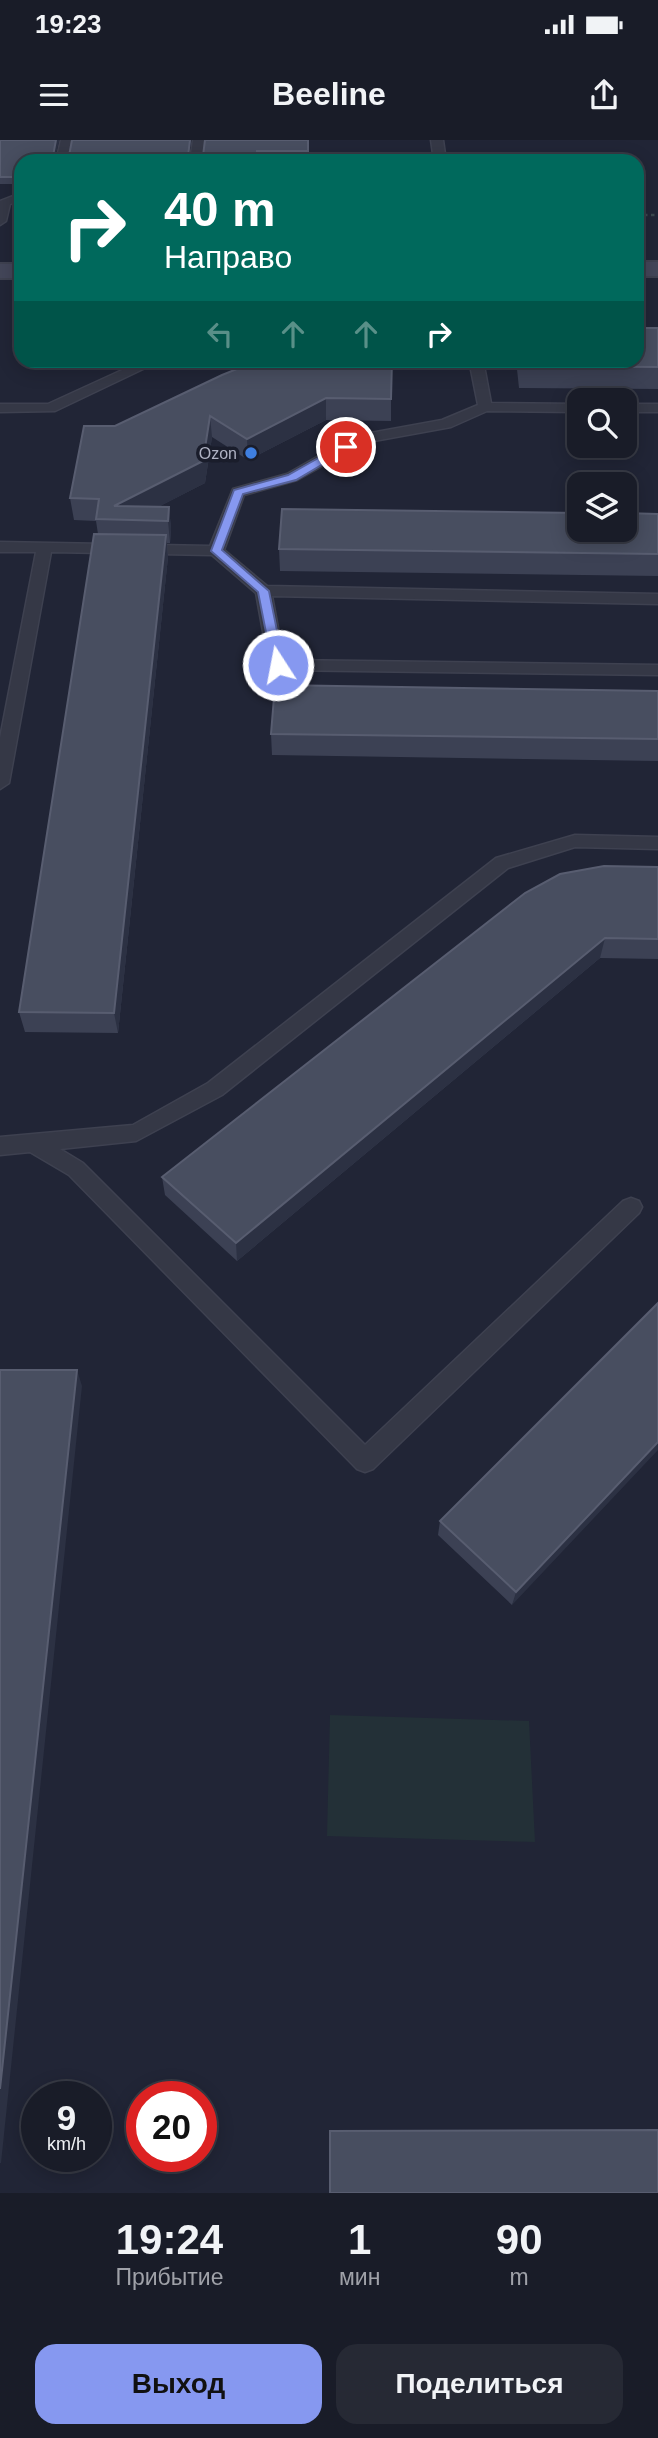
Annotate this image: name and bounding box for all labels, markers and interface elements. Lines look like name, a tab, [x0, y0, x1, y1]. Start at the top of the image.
text: 19:23	[35, 9, 102, 39]
icon: menu	[35, 76, 73, 114]
text: Beeline	[272, 76, 386, 112]
icon: share	[585, 76, 623, 114]
icon: right	[49, 182, 140, 273]
text: 40 m	[164, 182, 276, 236]
text: Направо	[164, 239, 292, 275]
icon: left	[201, 315, 239, 353]
icon: ahead	[274, 315, 312, 353]
icon: ahead	[347, 315, 385, 353]
icon: right	[420, 315, 458, 353]
map controls	[567, 388, 637, 542]
button: search	[567, 388, 637, 458]
pin	[316, 417, 376, 477]
icon: arrive	[327, 428, 365, 466]
place label: Ozon	[199, 445, 237, 462]
marker: Ozon	[243, 445, 259, 461]
button: layers	[567, 472, 637, 542]
position arrow	[241, 628, 315, 702]
speed limit sign: 20	[126, 2081, 217, 2172]
text: 9	[57, 2098, 76, 2137]
text: km/h	[47, 2134, 86, 2154]
text: 19:24	[116, 2216, 223, 2263]
text: 1	[348, 2216, 371, 2263]
text: 90	[496, 2216, 543, 2263]
text: Прибытие	[115, 2264, 224, 2290]
text: мин	[339, 2264, 380, 2290]
text: m	[510, 2264, 529, 2290]
button: Выход	[35, 2344, 322, 2424]
button: Поделиться	[336, 2344, 623, 2424]

